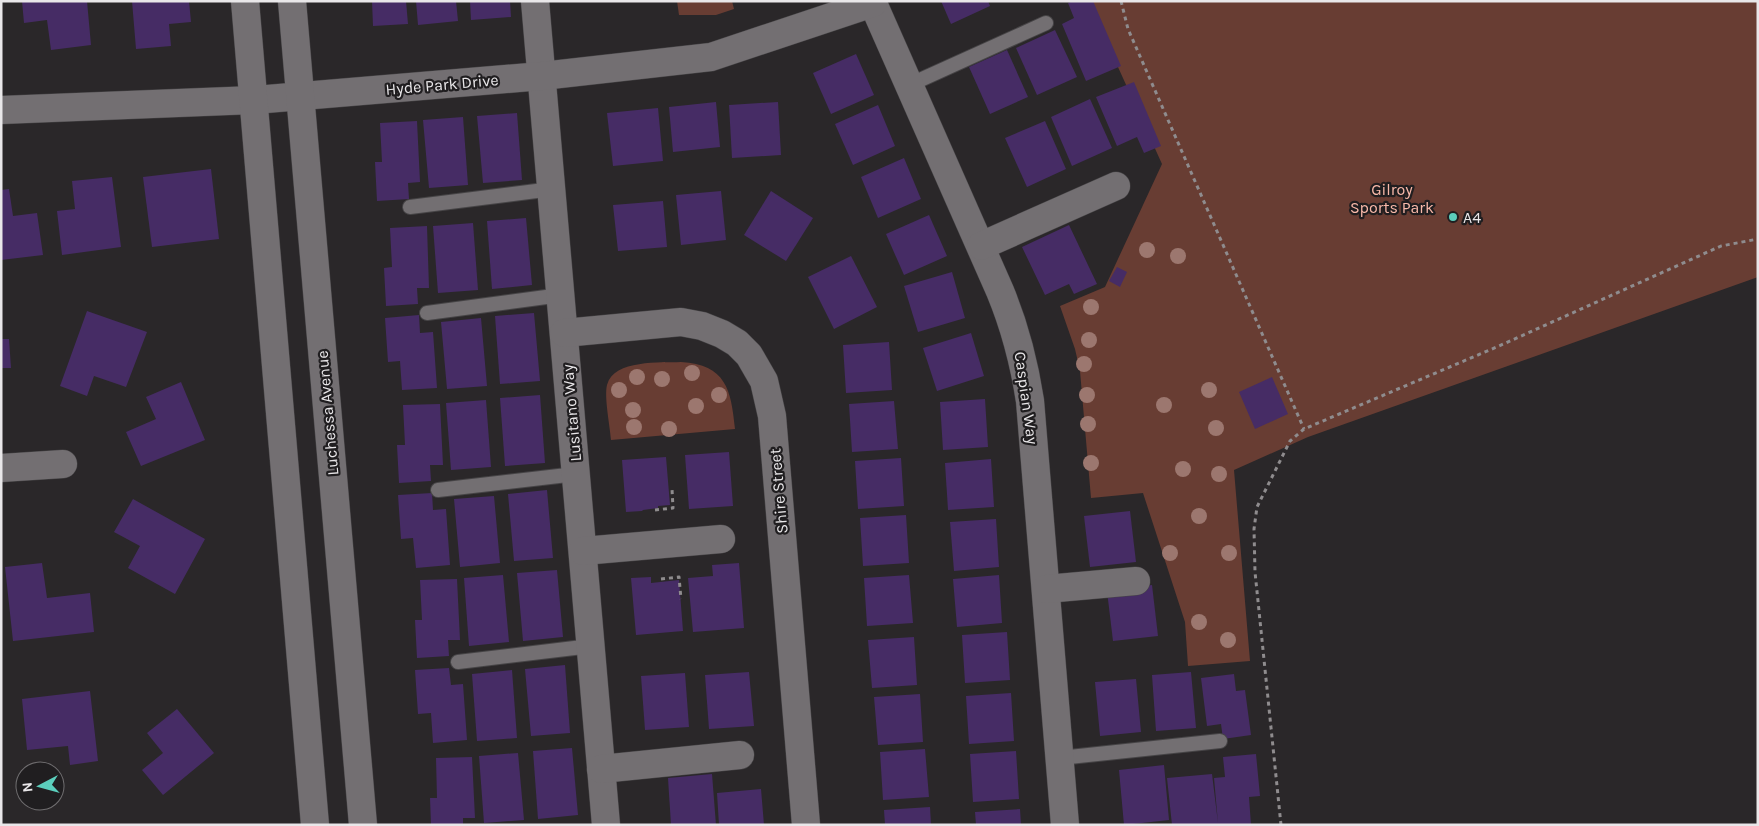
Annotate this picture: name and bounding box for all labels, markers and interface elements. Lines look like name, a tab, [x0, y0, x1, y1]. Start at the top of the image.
street label: Hyde Park Drive	[385, 70, 499, 99]
park label: Gilroy Sports Park	[1350, 180, 1434, 217]
place label: A4	[1463, 208, 1481, 227]
marker: A4	[1447, 211, 1459, 223]
street label: Luchessa Avenue	[313, 350, 342, 476]
street label: Caspian Way	[1011, 350, 1042, 446]
street label: Lusitano Way	[558, 363, 585, 462]
street label: Shire Street	[765, 447, 792, 535]
north arrow	[15, 761, 65, 811]
text: N	[19, 781, 37, 793]

